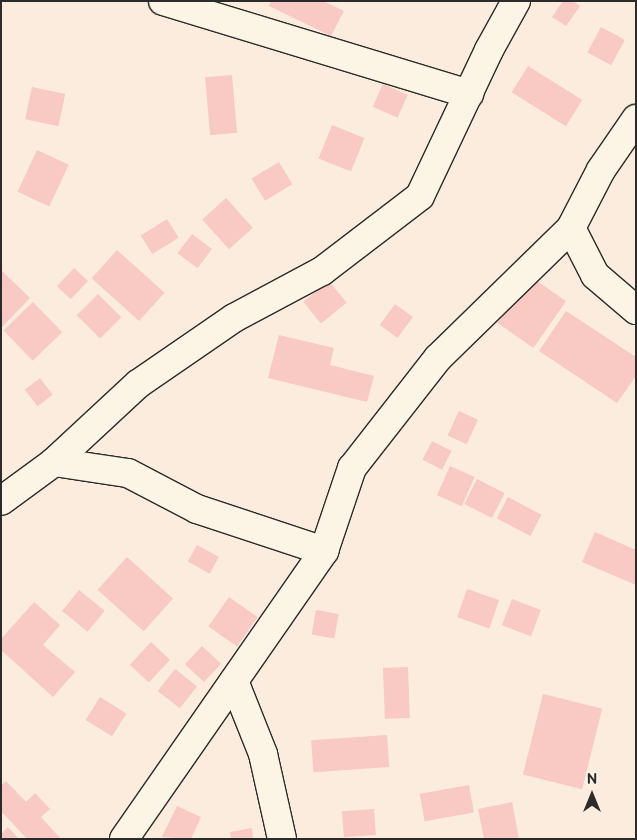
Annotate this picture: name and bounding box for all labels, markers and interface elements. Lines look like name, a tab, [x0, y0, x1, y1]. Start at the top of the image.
north arrow	[567, 770, 617, 820]
text: N	[587, 771, 597, 788]

